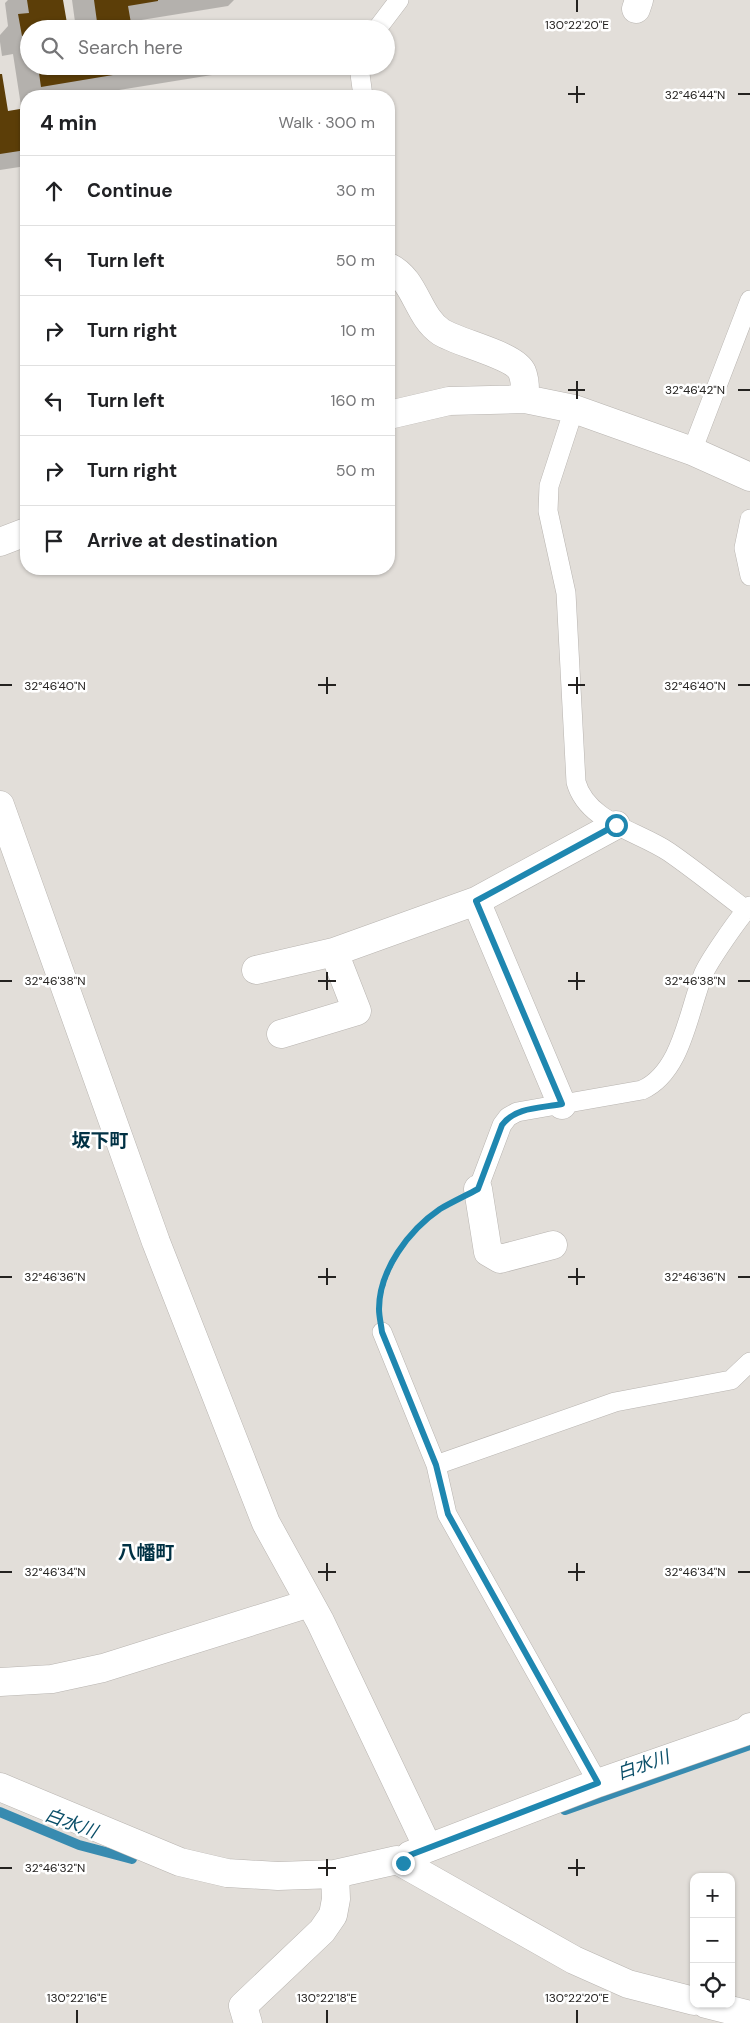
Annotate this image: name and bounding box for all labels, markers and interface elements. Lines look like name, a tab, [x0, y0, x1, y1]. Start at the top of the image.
text: 130°22'20"E	[545, 17, 609, 33]
search box	[20, 20, 395, 75]
icon: search	[38, 34, 66, 62]
text: Search here	[78, 35, 183, 60]
text: 32°46'44"N	[665, 87, 725, 103]
text: 4 min	[40, 109, 97, 137]
text: Walk · 300 m	[278, 112, 375, 133]
icon: ahead	[40, 177, 68, 205]
text: Continue	[87, 178, 173, 203]
text: 30 m	[336, 180, 375, 201]
icon: left	[40, 247, 68, 275]
text: Turn left	[87, 248, 165, 273]
text: 50 m	[336, 250, 375, 271]
icon: right	[40, 317, 68, 345]
text: Turn right	[87, 318, 177, 343]
text: 10 m	[341, 320, 375, 341]
text: 32°46'42"N	[665, 382, 725, 398]
icon: left	[40, 387, 68, 415]
text: Turn left	[87, 388, 165, 413]
text: 160 m	[331, 390, 375, 411]
icon: right	[40, 457, 68, 485]
text: Turn right	[87, 458, 177, 483]
text: 50 m	[336, 460, 375, 481]
icon: arrive	[40, 527, 68, 555]
text: Arrive at destination	[87, 528, 278, 553]
text: 32°46'40"N	[24, 678, 86, 694]
text: 32°46'40"N	[664, 678, 726, 694]
route start	[605, 814, 628, 837]
text: 32°46'38"N	[24, 973, 86, 989]
text: 32°46'38"N	[664, 973, 726, 989]
district label: 坂下町	[71, 1128, 129, 1153]
text: 32°46'36"N	[24, 1269, 86, 1285]
text: 32°46'36"N	[664, 1269, 726, 1285]
district label: 八幡町	[117, 1540, 175, 1565]
text: 32°46'34"N	[24, 1564, 86, 1580]
text: 32°46'34"N	[664, 1564, 726, 1580]
water label: 白水川	[614, 1744, 674, 1785]
water label: 白水川	[42, 1802, 102, 1844]
route end	[392, 1852, 415, 1875]
text: 32°46'32"N	[25, 1860, 85, 1876]
map controls	[690, 1873, 735, 2008]
button: +	[690, 1873, 735, 1918]
button: −	[690, 1918, 735, 1963]
button: locate	[690, 1963, 735, 2008]
text: 130°22'16"E	[47, 1990, 107, 2006]
text: 130°22'18"E	[297, 1990, 357, 2006]
text: 130°22'20"E	[545, 1990, 609, 2006]

